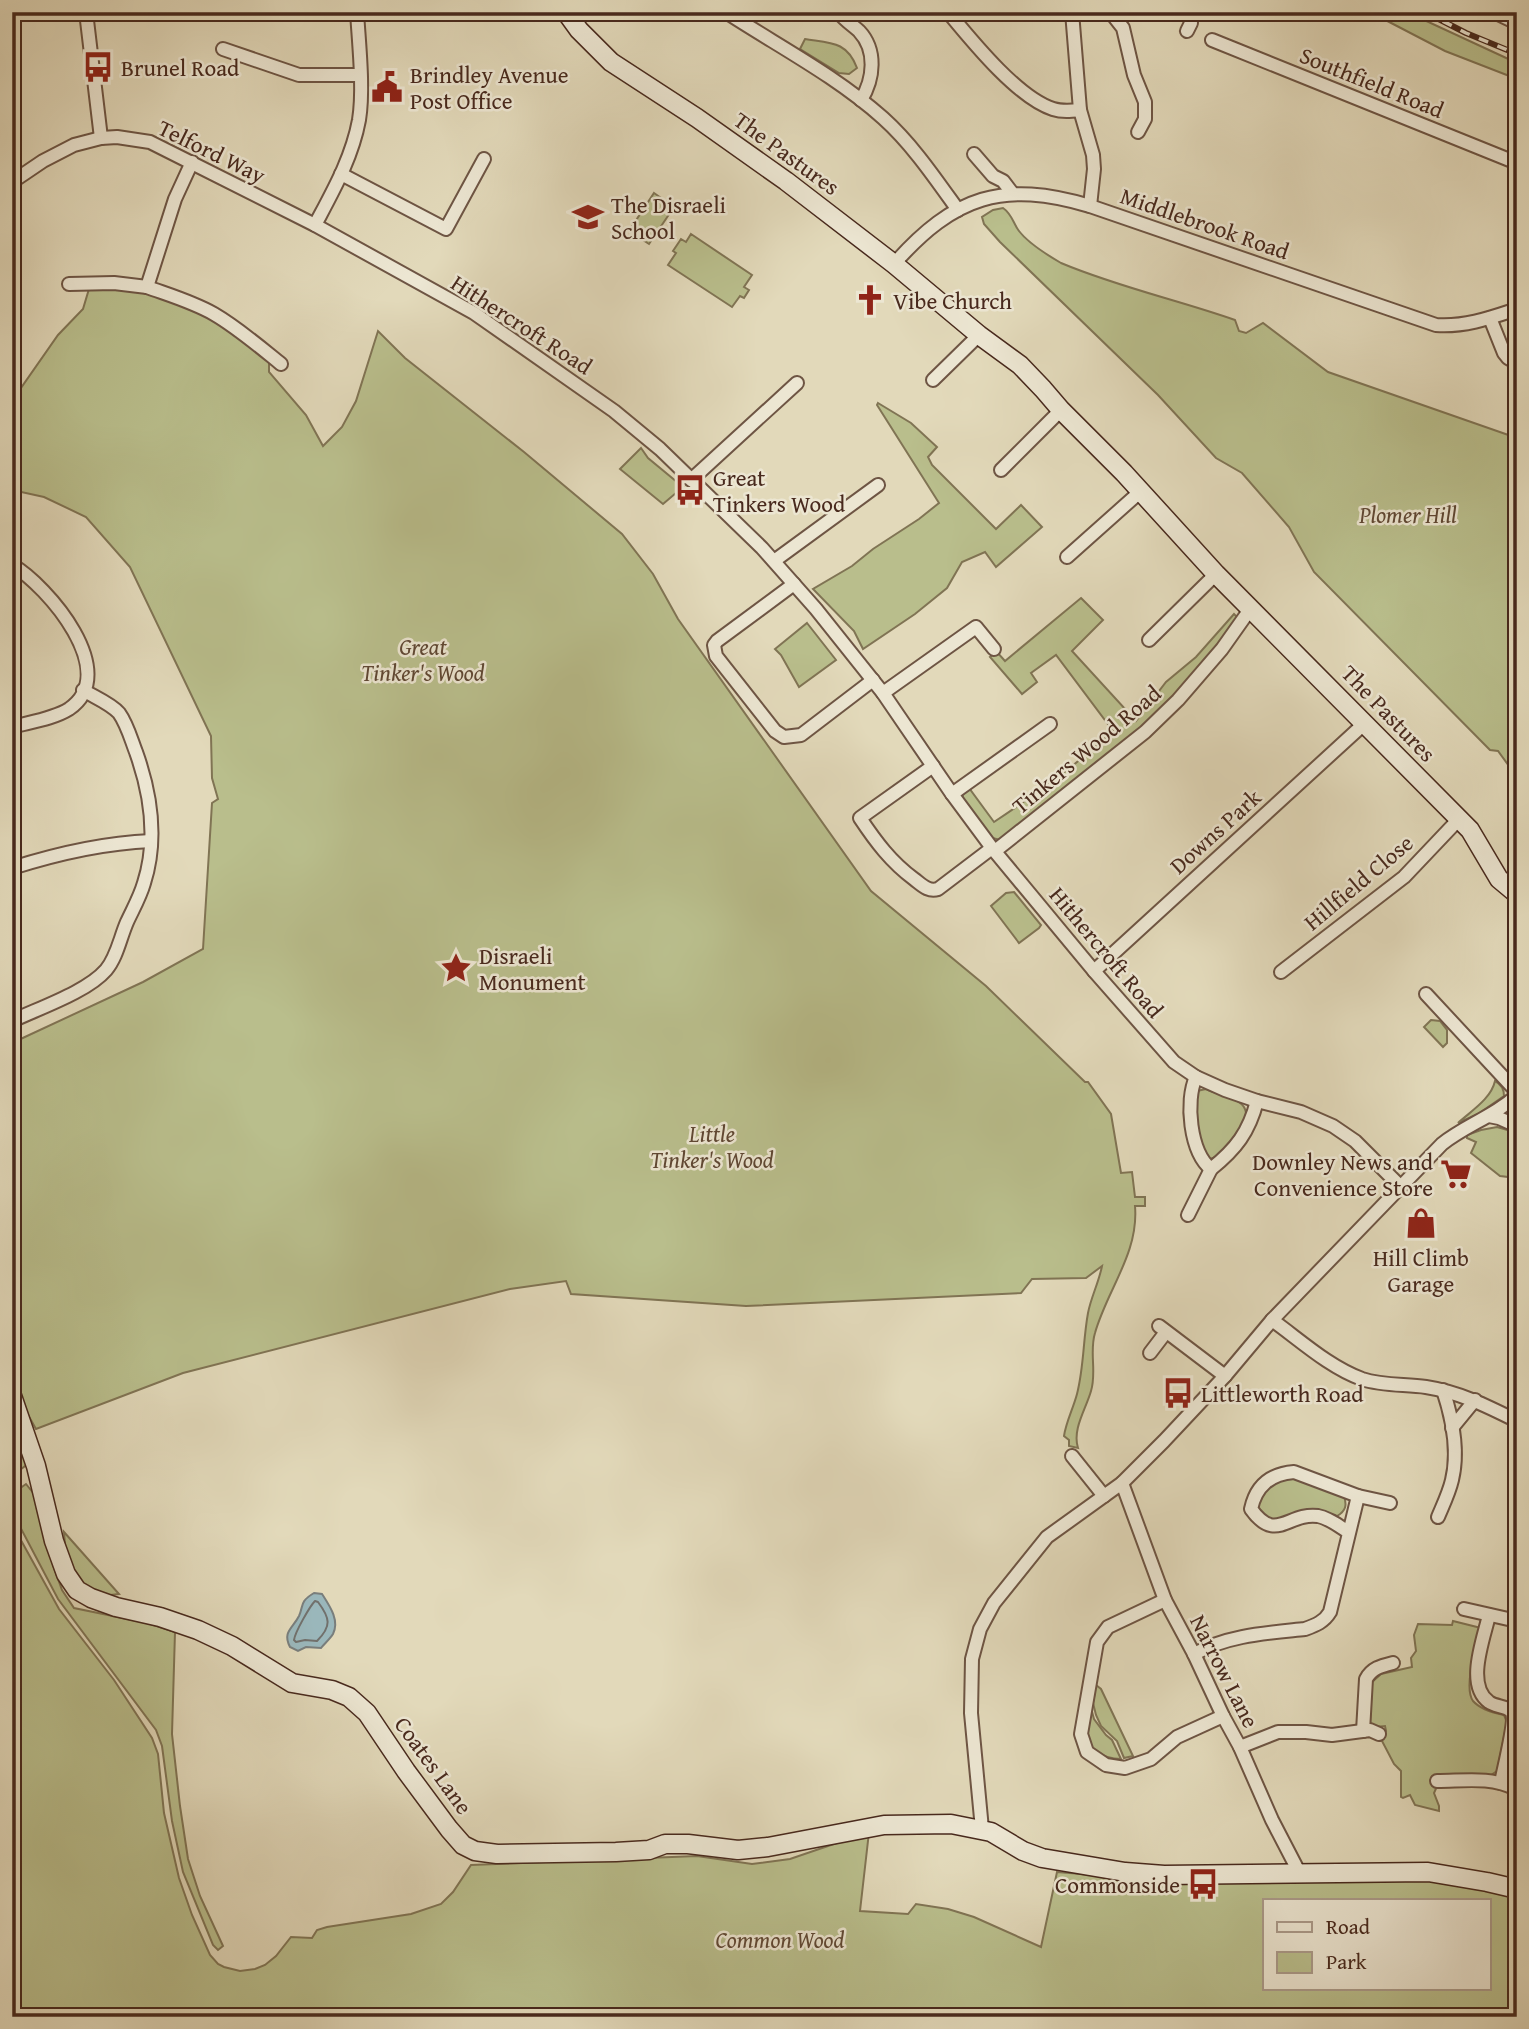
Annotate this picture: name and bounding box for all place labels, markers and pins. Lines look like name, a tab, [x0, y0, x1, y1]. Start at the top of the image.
bus stop icon: Brunel Road	[81, 50, 115, 84]
place label: Brunel Road	[121, 51, 240, 84]
place label: Brindley Avenue Post Office	[410, 58, 569, 117]
public building icon: Brindley Avenue Post Office	[370, 70, 404, 104]
place label: The Disraeli School	[611, 188, 726, 247]
school or university icon: The Disraeli School	[571, 200, 605, 234]
church icon: Vibe Church	[853, 283, 887, 317]
place label: Vibe Church	[893, 284, 1012, 317]
place label: Great Tinkers Wood	[713, 461, 846, 520]
bus stop icon: Great Tinkers Wood	[673, 473, 707, 507]
place label: Disraeli Monument	[479, 939, 586, 998]
place icon: Disraeli Monument	[439, 951, 473, 985]
place label: Downley News and Convenience Store	[1252, 1145, 1434, 1204]
supermarket icon: Downley News and Convenience Store	[1439, 1157, 1473, 1191]
shop icon: Hill Climb Garage	[1404, 1206, 1438, 1240]
place label: Hill Climb Garage	[1373, 1241, 1469, 1300]
bus stop icon: Littleworth Road	[1161, 1376, 1195, 1410]
place label: Littleworth Road	[1201, 1377, 1364, 1410]
bus stop icon: Commonside	[1186, 1867, 1220, 1901]
place label: Commonside	[1055, 1868, 1180, 1901]

